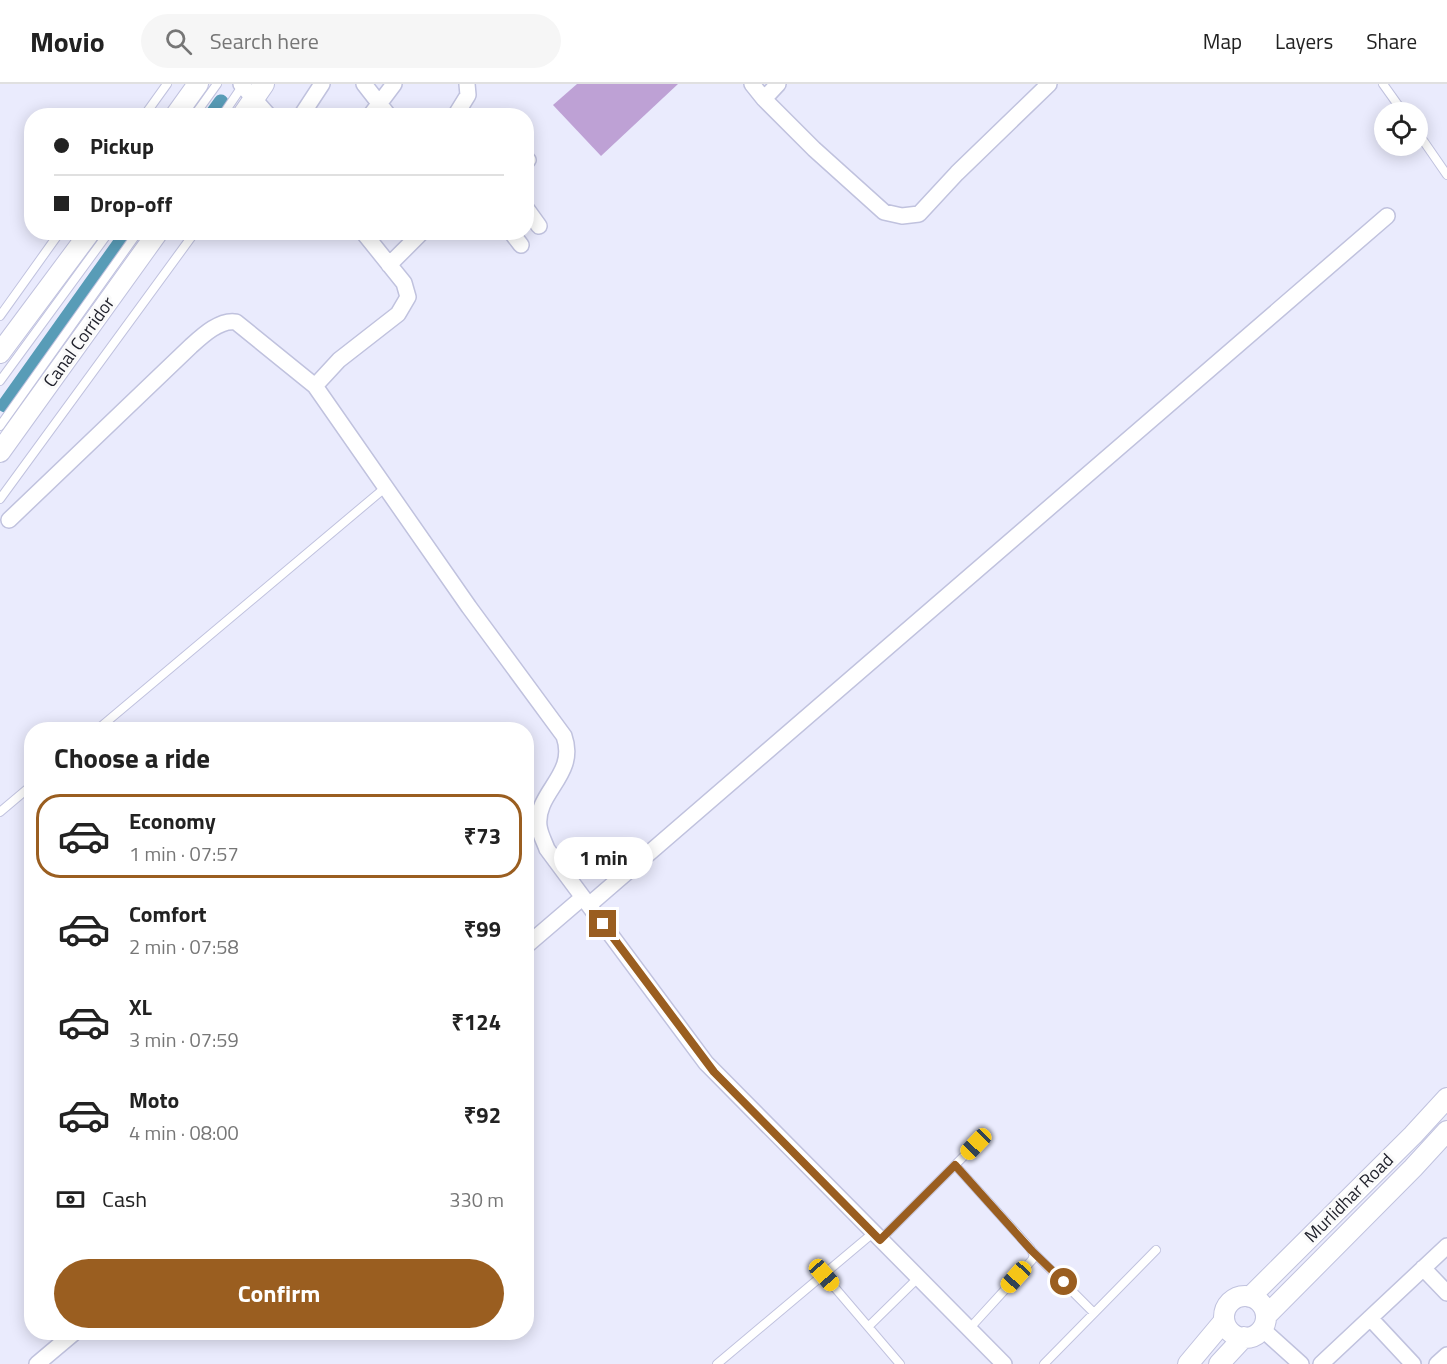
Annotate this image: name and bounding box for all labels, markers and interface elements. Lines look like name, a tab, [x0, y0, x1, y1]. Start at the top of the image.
search box	[141, 14, 561, 68]
text: Movio	[30, 20, 105, 63]
text: Search here	[210, 24, 319, 58]
icon: search	[162, 25, 195, 58]
text: Map	[1203, 25, 1242, 57]
text: Layers	[1275, 25, 1333, 57]
text: Share	[1366, 25, 1417, 57]
map controls	[1374, 102, 1428, 156]
button: locate	[1374, 102, 1428, 156]
text: Pickup	[90, 129, 154, 163]
text: Drop-off	[90, 187, 172, 221]
street label: Canal Corridor	[36, 291, 121, 393]
text: Choose a ride	[54, 737, 210, 778]
text: Economy	[129, 804, 216, 838]
icon: car	[57, 809, 111, 863]
text: ₹73	[464, 819, 501, 853]
callout: 1 min	[554, 837, 652, 879]
text: 1 min · 07:57	[129, 838, 239, 869]
text: 1 min	[579, 842, 628, 873]
text: Comfort	[129, 897, 207, 931]
icon: car	[57, 902, 111, 956]
route end	[589, 910, 616, 937]
text: ₹99	[464, 912, 501, 946]
text: 2 min · 07:58	[129, 931, 239, 962]
text: XL	[129, 990, 152, 1024]
icon: car	[57, 995, 111, 1049]
text: ₹124	[451, 1005, 501, 1039]
text: 3 min · 07:59	[129, 1024, 239, 1055]
text: Moto	[129, 1083, 179, 1117]
icon: car	[57, 1088, 111, 1142]
text: ₹92	[464, 1098, 501, 1132]
text: 4 min · 08:00	[129, 1117, 239, 1148]
car	[957, 1125, 995, 1163]
street label: Murlidhar Road	[1298, 1147, 1399, 1248]
text: Cash	[102, 1182, 147, 1216]
icon: cash	[54, 1183, 87, 1216]
text: 330 m	[449, 1184, 504, 1215]
car	[805, 1256, 843, 1294]
car	[997, 1258, 1035, 1296]
button: Confirm	[54, 1259, 504, 1328]
route start	[1050, 1268, 1077, 1295]

